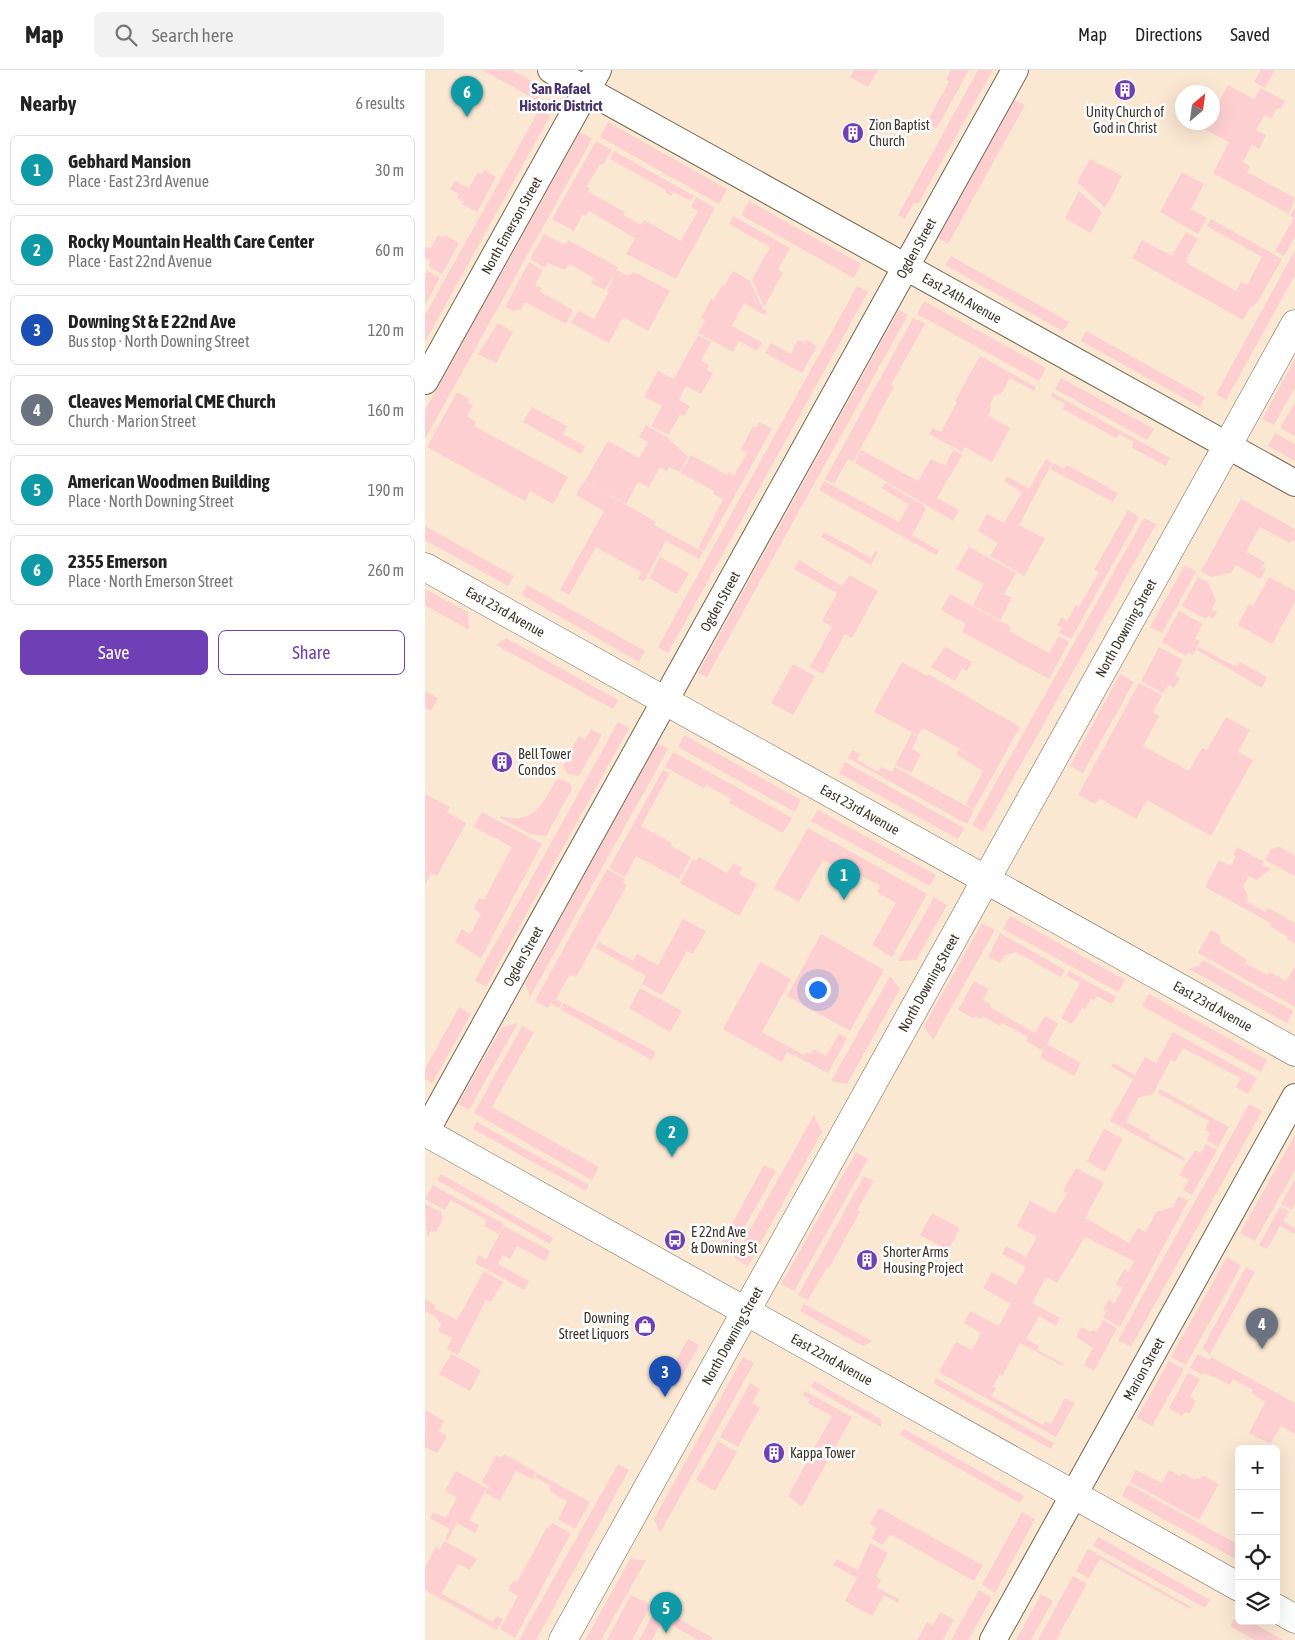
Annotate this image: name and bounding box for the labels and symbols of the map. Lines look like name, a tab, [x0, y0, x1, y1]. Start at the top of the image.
pin: 6	[451, 76, 483, 117]
building icon: Unity Church of God in Christ	[1113, 78, 1137, 102]
district label: San Rafael Historic District	[519, 80, 603, 114]
north arrow	[1175, 85, 1220, 130]
place label: Unity Church of God in Christ	[1086, 104, 1164, 136]
place label: Zion Baptist Church	[869, 117, 930, 149]
building icon: Zion Baptist Church	[841, 121, 865, 145]
street label: North Emerson Street	[478, 174, 545, 277]
street label: Ogden Street	[893, 215, 939, 281]
street label: East 24th Avenue	[920, 270, 1004, 326]
street label: Ogden Street	[697, 568, 743, 634]
street label: North Downing Street	[1092, 576, 1160, 680]
street label: East 23rd Avenue	[463, 583, 548, 640]
place label: Bell Tower Condos	[518, 746, 572, 778]
building icon: Bell Tower Condos	[490, 750, 514, 774]
street label: East 23rd Avenue	[818, 781, 902, 838]
pin: 1	[828, 859, 860, 900]
street label: Ogden Street	[500, 923, 546, 989]
street label: North Downing Street	[895, 931, 962, 1035]
your location	[805, 977, 831, 1003]
street label: East 23rd Avenue	[1170, 978, 1255, 1035]
pin: 2	[656, 1116, 688, 1157]
place label: E 22nd Ave & Downing St	[691, 1224, 758, 1256]
bus stop icon: E 22nd Ave & Downing St	[663, 1228, 687, 1252]
place label: Shorter Arms Housing Project	[883, 1244, 964, 1276]
building icon: Shorter Arms Housing Project	[855, 1248, 879, 1272]
street label: North Downing Street	[698, 1284, 766, 1388]
pin: 4	[1246, 1308, 1278, 1349]
place label: Downing Street Liquors	[559, 1310, 629, 1342]
shop icon: Downing Street Liquors	[633, 1314, 657, 1338]
street label: East 22nd Avenue	[788, 1330, 875, 1388]
street label: Marion Street	[1120, 1335, 1168, 1403]
pin: 3	[649, 1356, 681, 1397]
building icon: Kappa Tower	[762, 1441, 786, 1465]
place label: Kappa Tower	[790, 1445, 856, 1461]
pin: 5	[650, 1592, 682, 1633]

